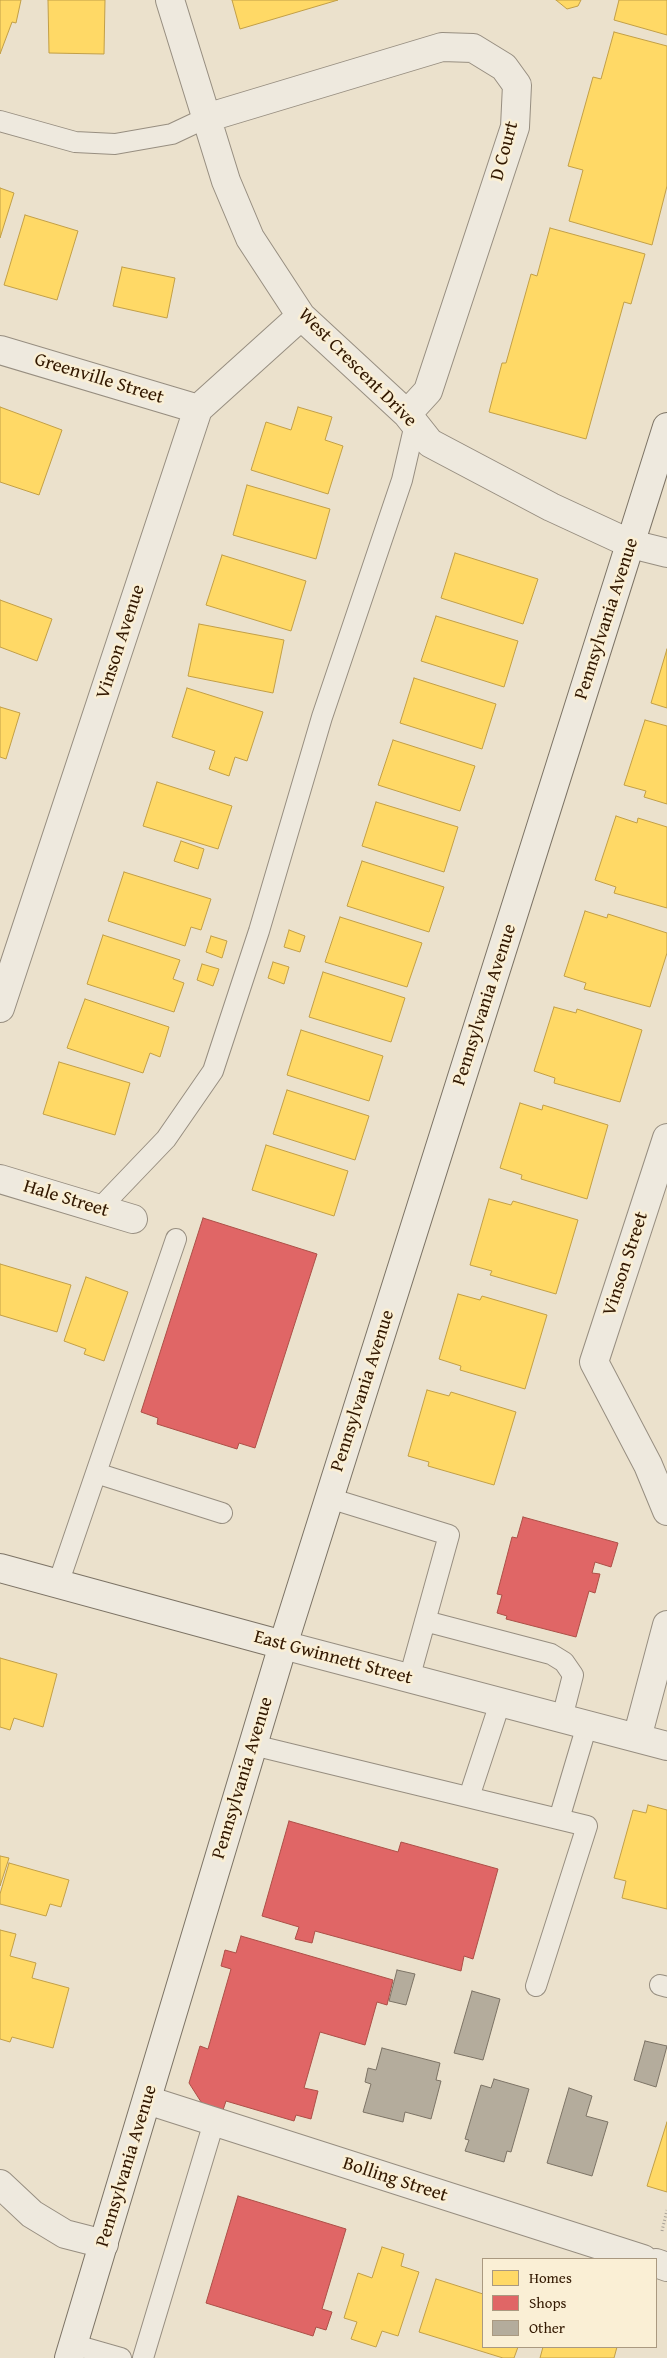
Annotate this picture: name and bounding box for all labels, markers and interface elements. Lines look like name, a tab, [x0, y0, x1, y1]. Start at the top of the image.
street label: D Court	[486, 119, 524, 183]
street label: West Crescent Drive	[293, 304, 421, 432]
street label: Greenville Street	[32, 349, 166, 409]
street label: Pennsylvania Avenue	[570, 535, 644, 703]
street label: Vinson Avenue	[92, 582, 150, 702]
street label: Pennsylvania Avenue	[448, 921, 522, 1089]
street label: Hale Street	[21, 1175, 111, 1223]
street label: Vinson Street	[598, 1209, 654, 1319]
street label: Pennsylvania Avenue	[326, 1307, 400, 1475]
street label: East Gwinnett Street	[251, 1626, 415, 1690]
street label: Pennsylvania Avenue	[207, 1694, 279, 1862]
street label: Pennsylvania Avenue	[91, 2082, 163, 2250]
street label: Bolling Street	[340, 2152, 450, 2208]
legend	[482, 2258, 657, 2348]
text: Homes	[529, 2267, 572, 2288]
text: Shops	[529, 2292, 566, 2313]
text: Other	[529, 2317, 565, 2338]

